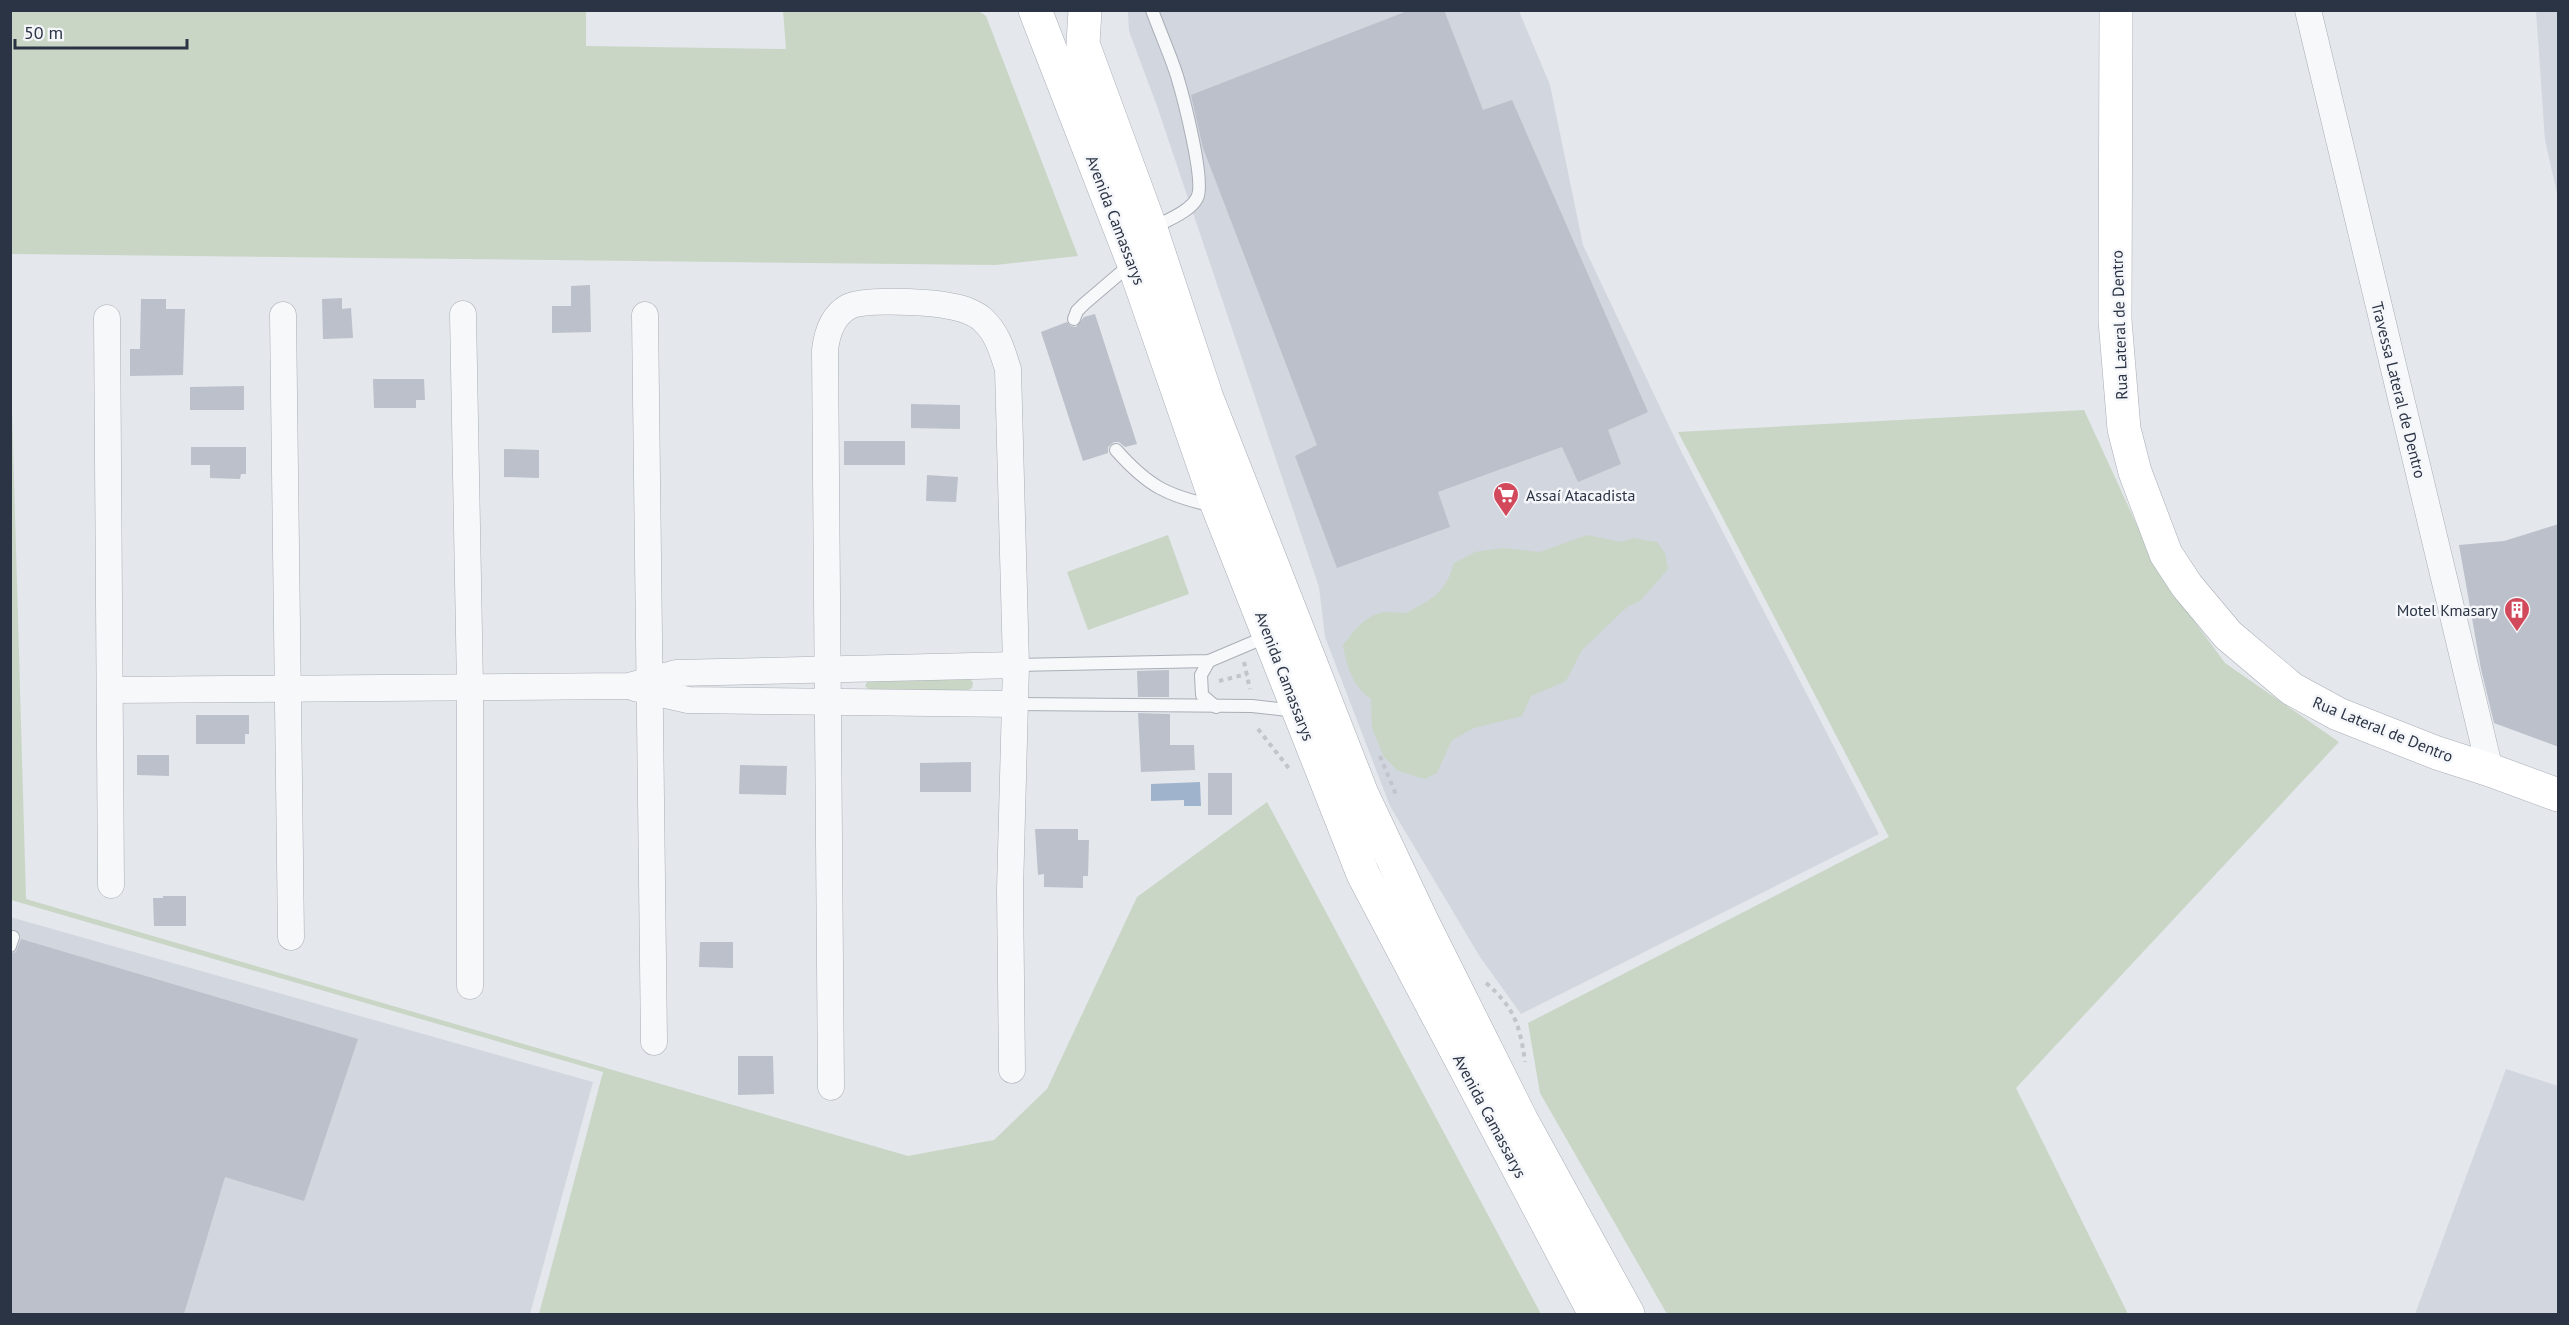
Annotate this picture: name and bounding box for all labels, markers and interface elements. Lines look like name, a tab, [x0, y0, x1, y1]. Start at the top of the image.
scale bar	[15, 12, 188, 50]
text: 50 m	[24, 21, 63, 44]
street label: Avenida Camassarys	[1082, 152, 1150, 288]
street label: Rua Lateral de Dentro	[2106, 250, 2132, 400]
street label: Travessa Lateral de Dentro	[2367, 300, 2431, 480]
supermarket icon: Assaí Atacadista	[1491, 480, 1521, 518]
place label: Assaí Atacadista	[1526, 485, 1635, 505]
building icon: Motel Kmasary	[2502, 595, 2532, 633]
place label: Motel Kmasary	[2397, 600, 2499, 620]
street label: Avenida Camassarys	[1251, 608, 1319, 744]
street label: Rua Lateral de Dentro	[2310, 692, 2456, 766]
street label: Avenida Camassarys	[1449, 1051, 1531, 1181]

